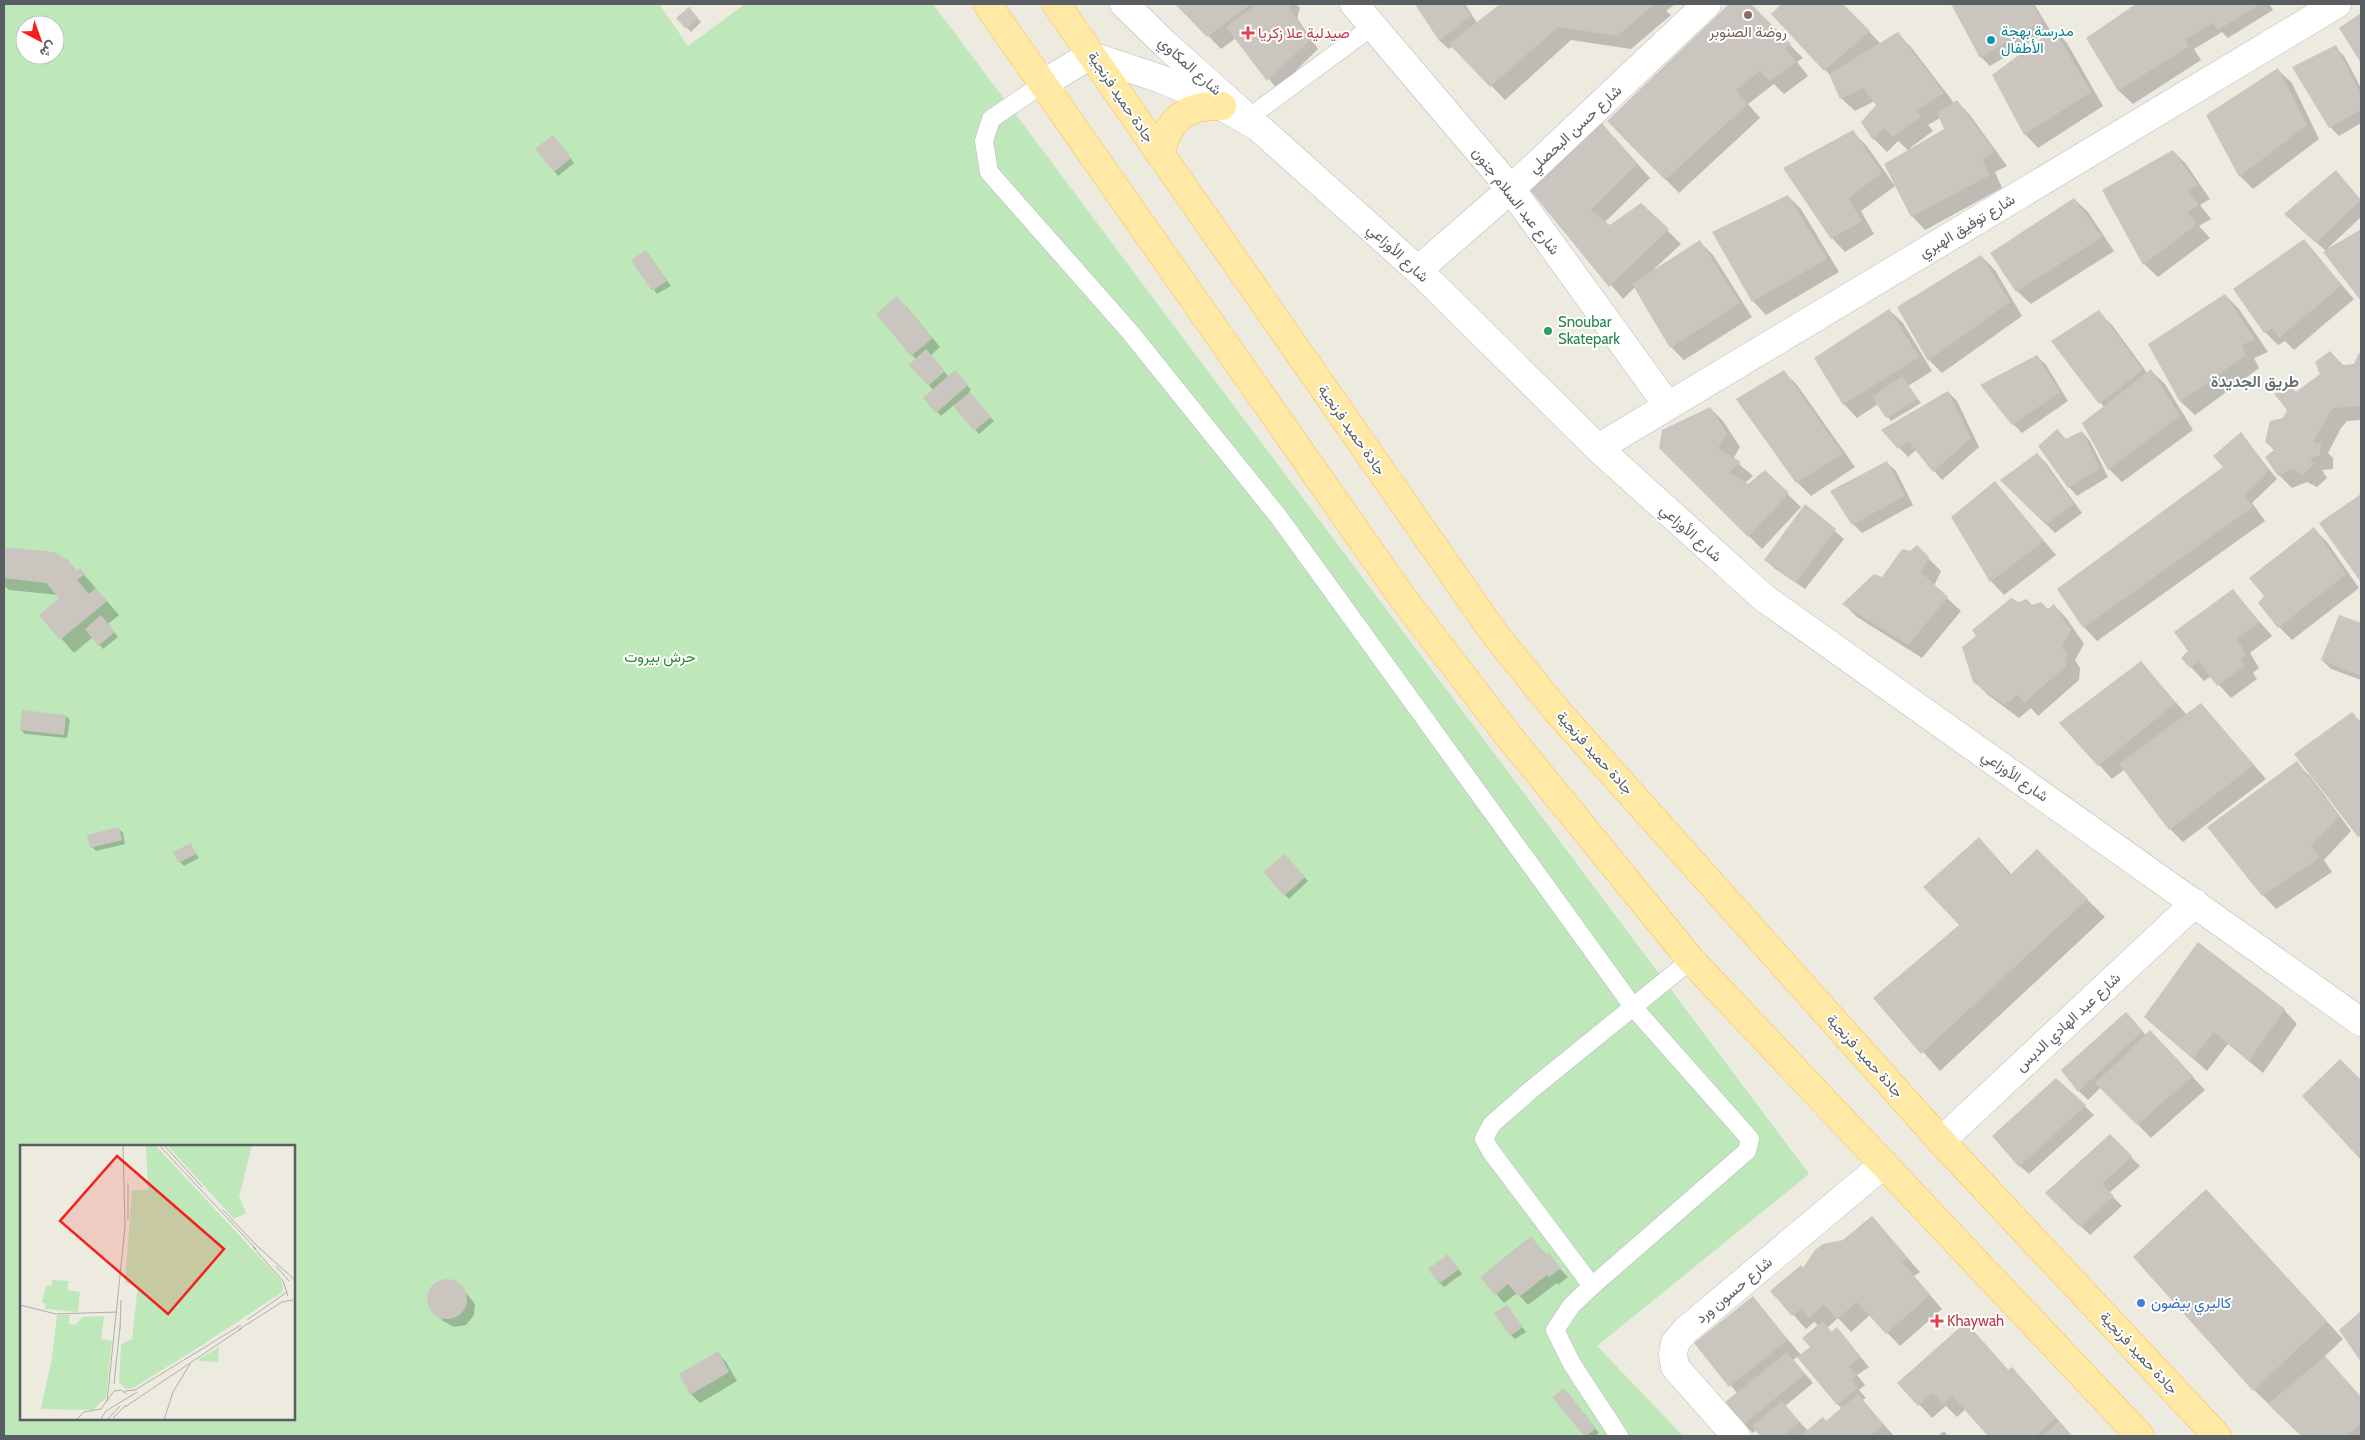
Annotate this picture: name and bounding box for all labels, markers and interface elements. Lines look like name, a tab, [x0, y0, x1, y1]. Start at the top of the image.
marker: روضة الصنوبر	[1742, 9, 1754, 21]
north arrow	[15, 15, 65, 65]
place label: مدرسة بهجة الأطفال	[2001, 22, 2074, 57]
place label: روضة الصنوبر	[1708, 23, 1787, 41]
place label: صيدلية علا زكريا	[1258, 24, 1350, 42]
marker: صيدلية علا زكريا	[1242, 27, 1254, 39]
street label: شارع المكاوي	[1152, 33, 1225, 102]
marker: مدرسة بهجة الأطفال	[1985, 34, 1997, 46]
text: ش	[36, 37, 61, 62]
street label: جادة حميد فرنجية	[1084, 48, 1158, 146]
street label: شارع حسن البحصلي	[1525, 81, 1628, 180]
street label: شارع عبد السلام جنون	[1467, 144, 1564, 260]
street label: شارع توفيق الهبري	[1916, 190, 2021, 265]
street label: شارع الأوزاعي	[1361, 220, 1433, 289]
place label: Snoubar Skatepark	[1558, 313, 1620, 348]
marker: Snoubar Skatepark	[1542, 325, 1554, 337]
district label: طريق الجديدة	[2211, 372, 2299, 392]
street label: جادة حميد فرنجية	[1314, 381, 1390, 479]
street label: شارع الأوزاعي	[1654, 500, 1726, 569]
park label: حرش بيروت	[624, 648, 696, 667]
street label: جادة حميد فرنجية	[1553, 707, 1637, 799]
street label: شارع الأوزاعي	[1976, 746, 2052, 809]
street label: شارع عبد الهادي الدبس	[2012, 969, 2127, 1078]
street label: جادة حميد فرنجية	[1823, 1010, 1907, 1102]
inset map	[20, 1145, 295, 1420]
street label: شارع حسون ورد	[1692, 1253, 1777, 1329]
place label: كاليري بيضون	[2151, 1294, 2232, 1316]
marker: كاليري بيضون	[2135, 1297, 2147, 1309]
street label: جادة حميد فرنجية	[2096, 1308, 2182, 1398]
place label: Khaywah	[1947, 1312, 2004, 1330]
marker: Khaywah	[1931, 1315, 1943, 1327]

